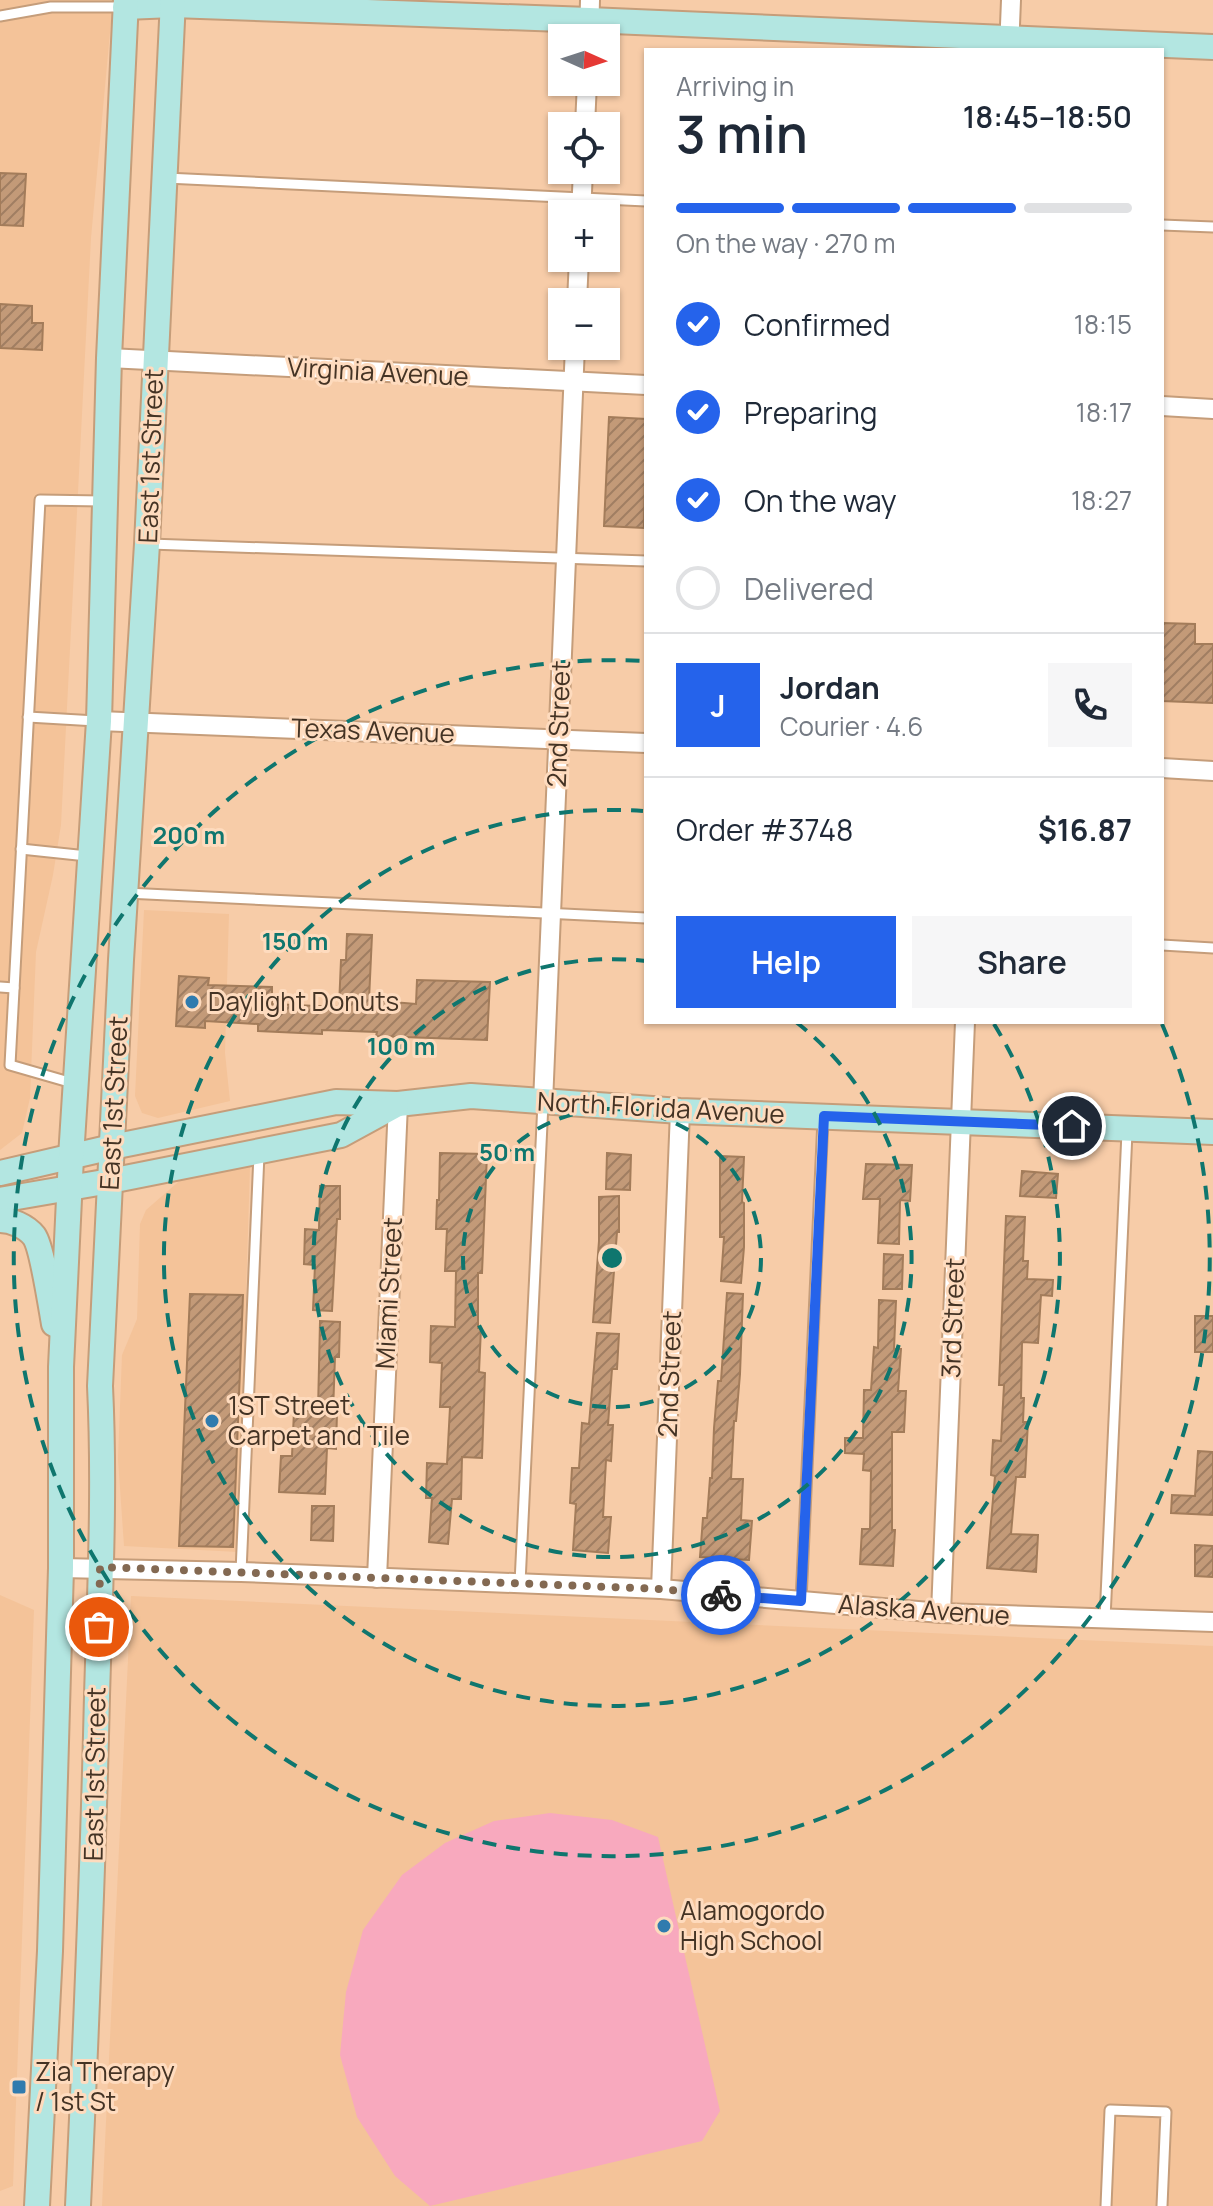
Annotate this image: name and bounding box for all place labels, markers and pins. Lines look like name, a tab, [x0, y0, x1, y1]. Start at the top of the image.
place label: Daylight Donuts	[208, 983, 399, 1019]
marker: Daylight Donuts	[183, 993, 201, 1011]
pin	[1038, 1092, 1106, 1160]
centre of rings	[598, 1244, 626, 1272]
place label: 1ST Street Carpet and Tile	[228, 1387, 410, 1453]
marker: 1ST Street Carpet and Tile	[203, 1412, 221, 1430]
pin	[65, 1593, 133, 1661]
place label: Alamogordo High School	[680, 1892, 825, 1958]
marker: Alamogordo High School	[655, 1917, 673, 1935]
place label: Zia Therapy / 1st St	[35, 2053, 175, 2119]
marker: Zia Therapy / 1st St	[10, 2078, 28, 2096]

